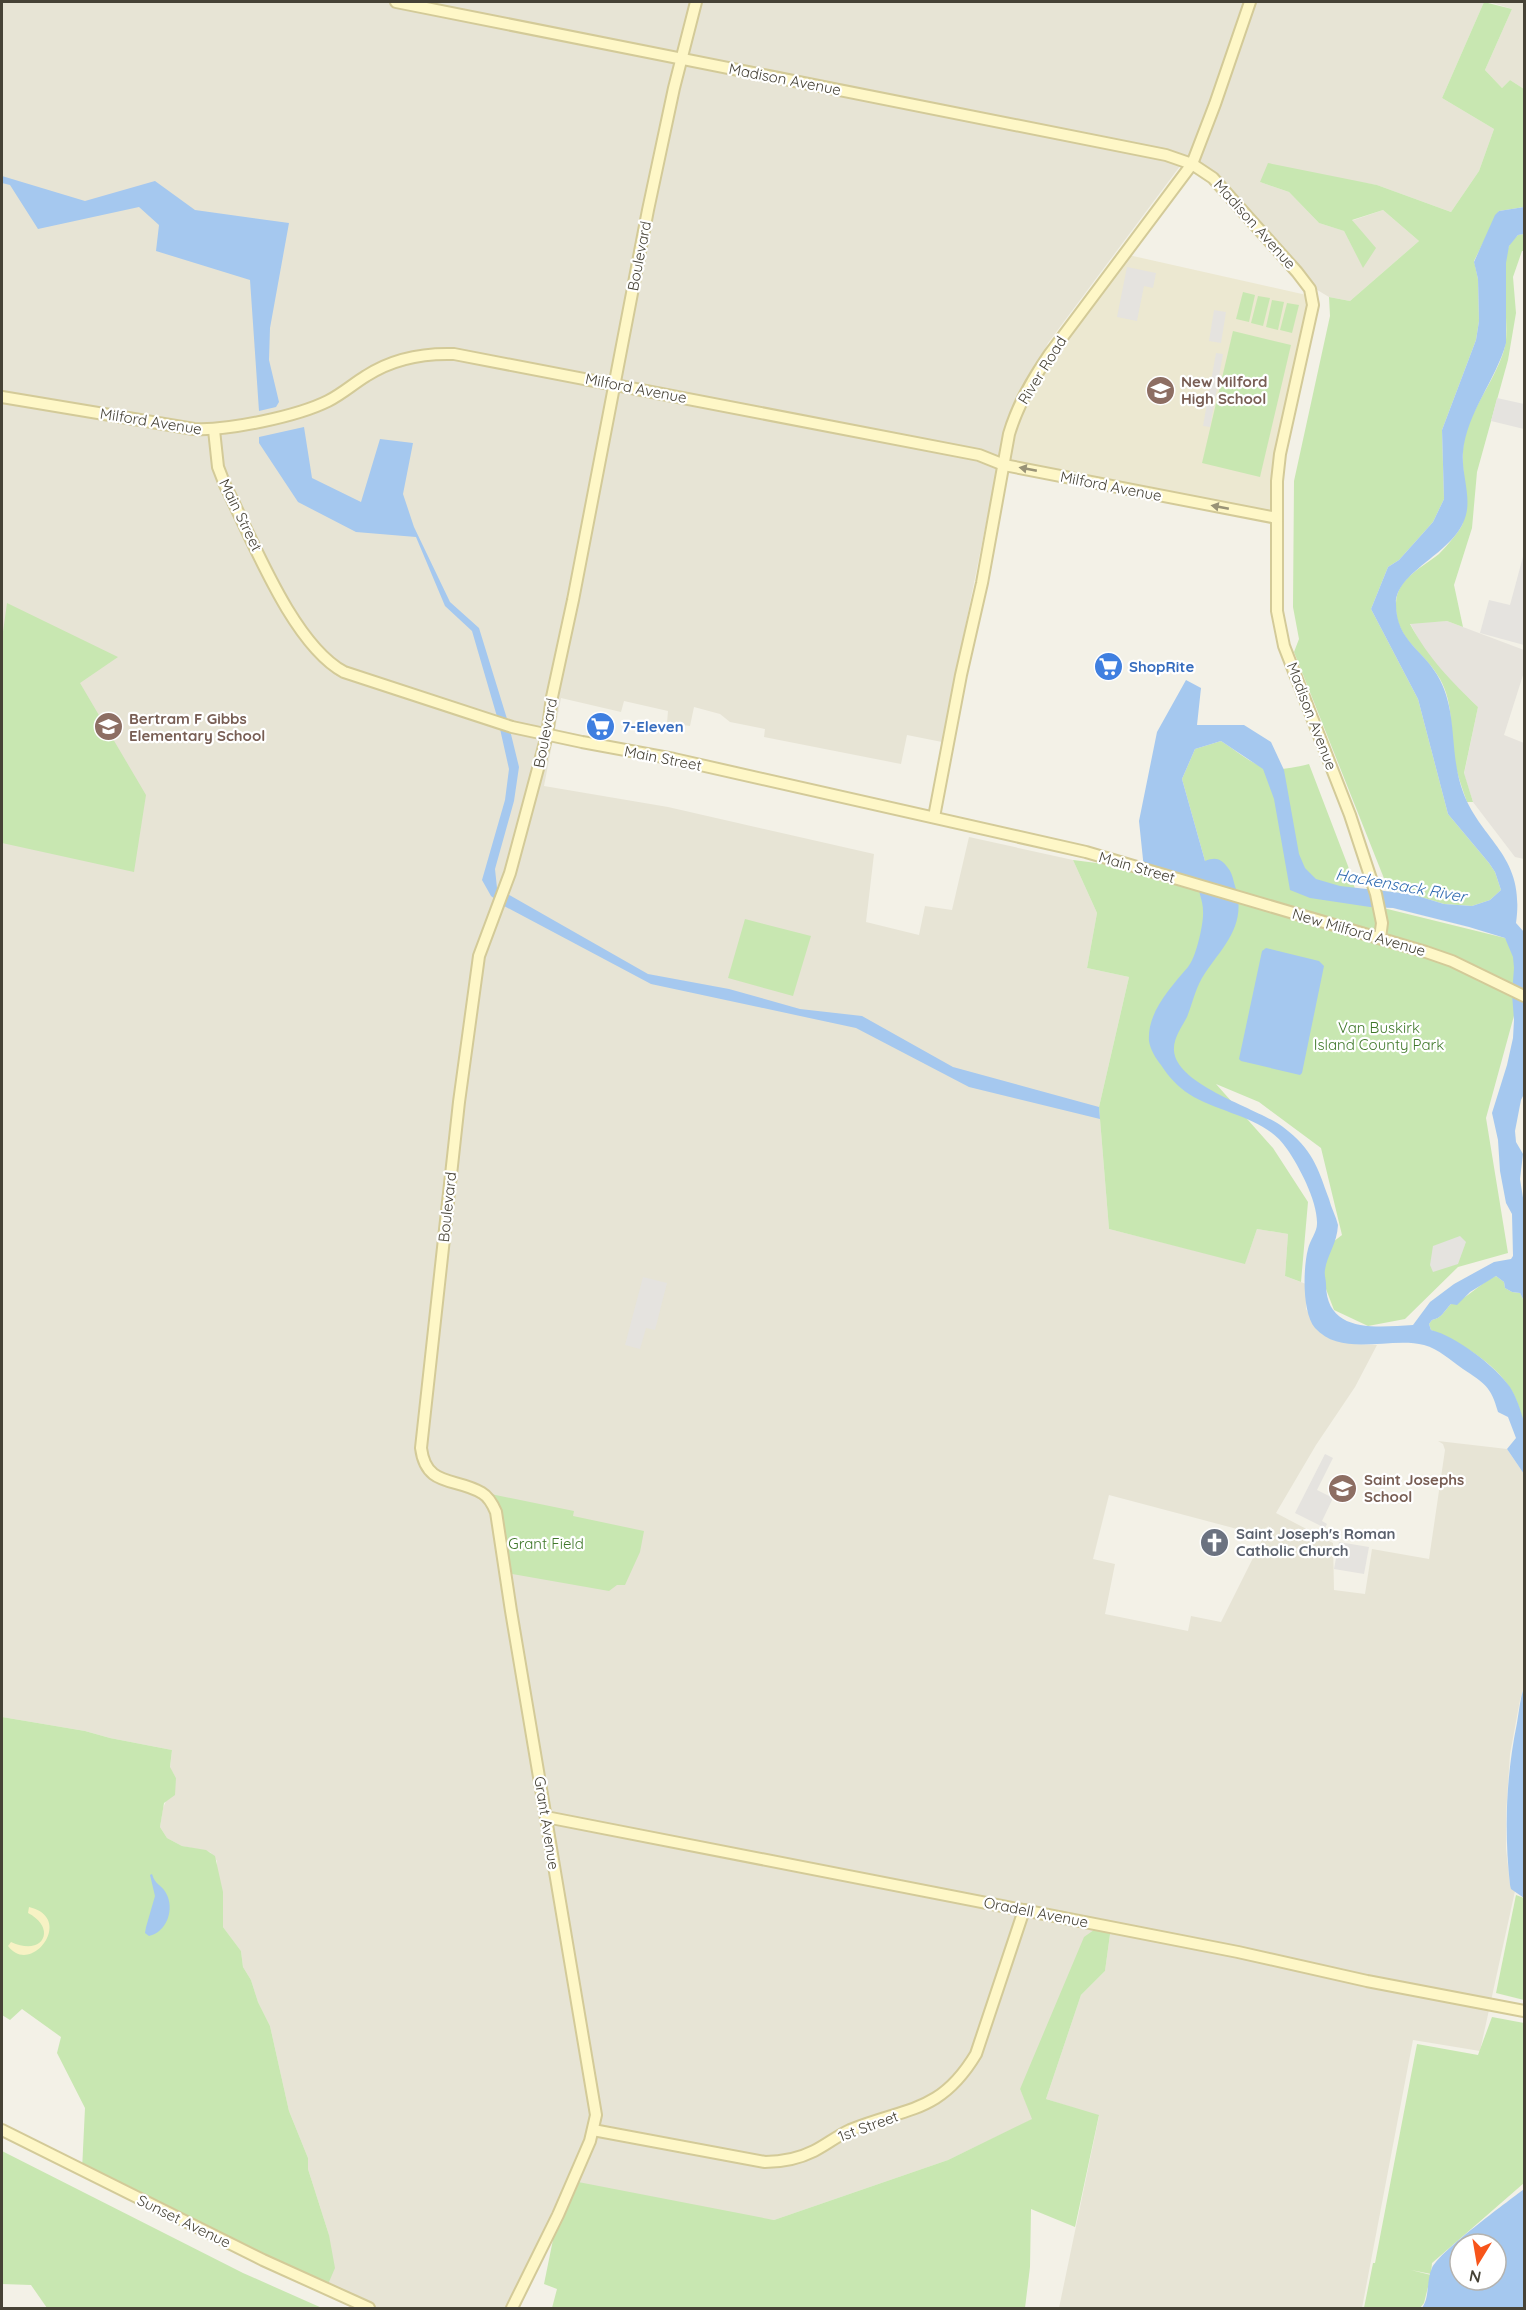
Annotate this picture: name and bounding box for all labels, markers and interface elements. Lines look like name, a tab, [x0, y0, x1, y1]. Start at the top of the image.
street label: Madison Avenue	[727, 59, 843, 99]
street label: Madison Avenue	[1210, 175, 1300, 273]
street label: Boulevard	[623, 220, 655, 292]
street label: River Road	[1014, 332, 1070, 408]
street label: Milford Avenue	[584, 369, 688, 407]
place label: New Milford High School	[1181, 372, 1268, 408]
school or university icon: New Milford High School	[1144, 374, 1176, 406]
street label: Milford Avenue	[99, 404, 203, 438]
one-way arrow	[1019, 464, 1038, 473]
street label: Milford Avenue	[1059, 467, 1163, 505]
street label: Main Street	[215, 476, 267, 554]
one-way arrow	[1210, 502, 1229, 511]
supermarket icon: ShopRite	[1092, 650, 1124, 682]
place label: ShopRite	[1129, 657, 1194, 676]
street label: Madison Avenue	[1283, 659, 1341, 773]
street label: Boulevard	[529, 697, 561, 769]
place label: Bertram F Gibbs Elementary School	[129, 709, 265, 745]
supermarket icon: 7-Eleven	[585, 710, 617, 742]
school or university icon: Bertram F Gibbs Elementary School	[92, 711, 124, 743]
place label: 7-Eleven	[622, 717, 684, 736]
street label: Main Street	[623, 741, 703, 775]
street label: Main Street	[1097, 847, 1177, 887]
water label: Hackensack River	[1334, 864, 1470, 907]
street label: New Milford Avenue	[1290, 904, 1428, 960]
park label: Van Buskirk Island County Park	[1314, 1018, 1444, 1054]
street label: Boulevard	[434, 1171, 460, 1243]
place label: Saint Josephs School	[1364, 1470, 1464, 1506]
school or university icon: Saint Josephs School	[1327, 1472, 1359, 1504]
place label: Saint Joseph's Roman Catholic Church	[1236, 1524, 1396, 1560]
church icon: Saint Joseph's Roman Catholic Church	[1199, 1526, 1231, 1558]
park label: Grant Field	[508, 1534, 584, 1553]
street label: Grant Avenue	[530, 1775, 564, 1871]
street label: Oradell Avenue	[982, 1893, 1090, 1931]
street label: 1st Street	[835, 2106, 901, 2146]
street label: Sunset Avenue	[134, 2190, 234, 2252]
north arrow	[1448, 2232, 1508, 2292]
text: N	[1467, 2266, 1483, 2288]

